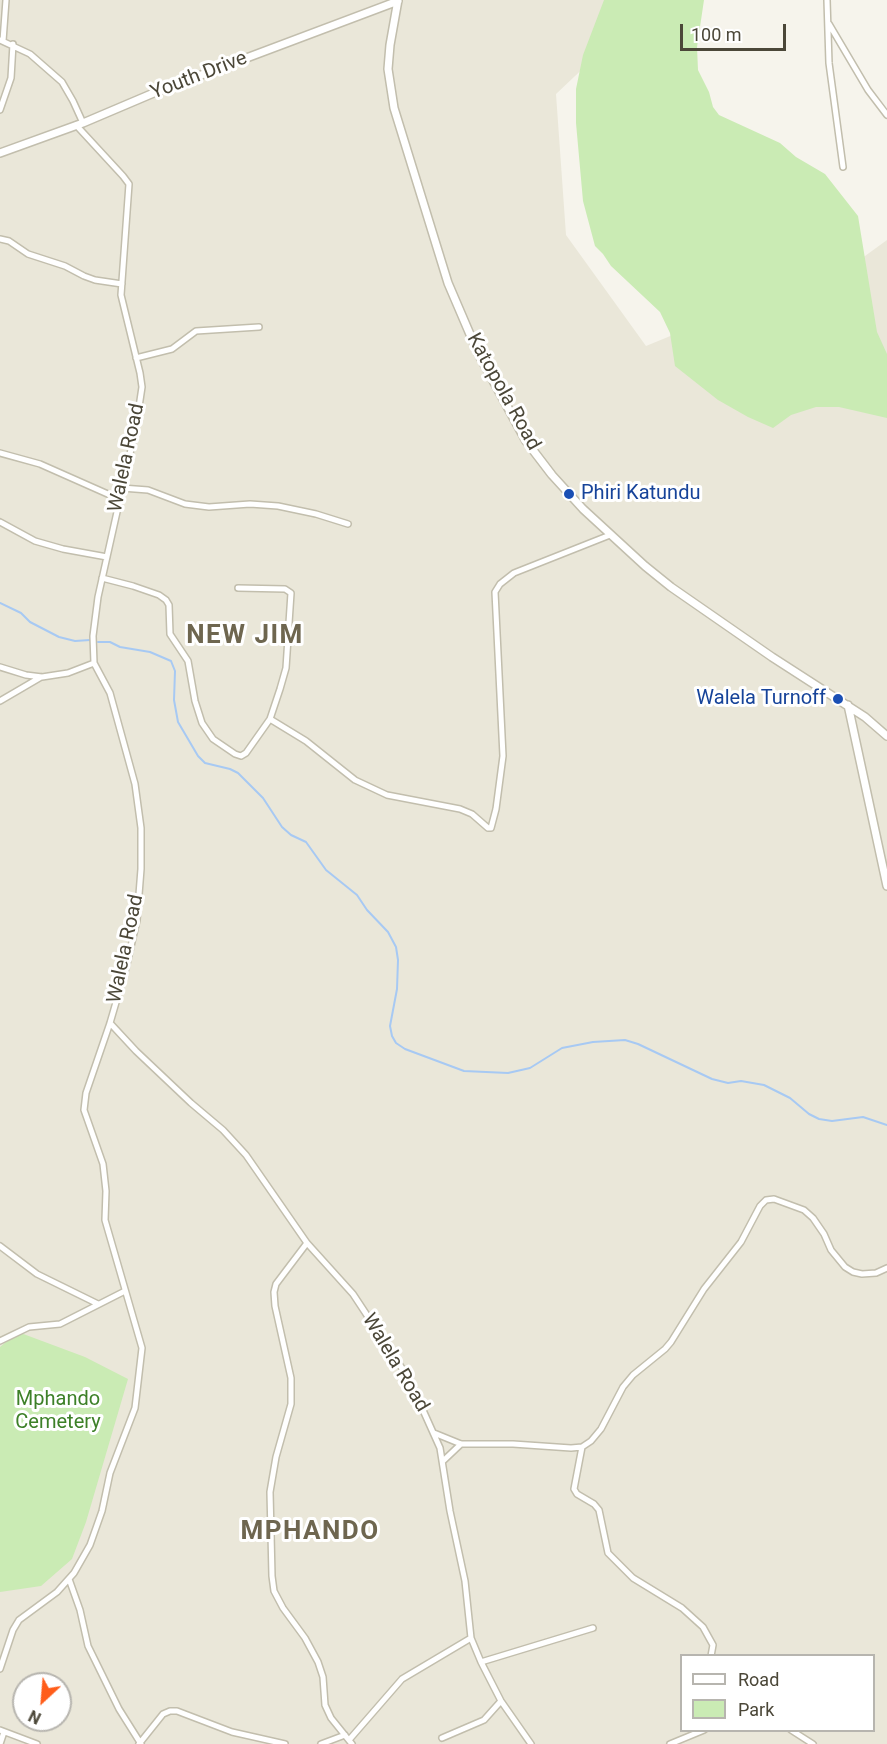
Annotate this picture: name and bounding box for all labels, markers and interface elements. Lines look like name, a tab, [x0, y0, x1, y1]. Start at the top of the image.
scale bar	[683, 12, 790, 50]
text: 100 m	[691, 24, 742, 45]
street label: Youth Drive	[147, 47, 251, 105]
street label: Katopola Road	[461, 329, 545, 455]
street label: Walela Road	[104, 402, 150, 514]
place label: Phiri Katundu	[581, 482, 700, 506]
marker: Phiri Katundu	[562, 487, 576, 501]
district label: NEW JIM	[186, 620, 304, 652]
place label: Walela Turnoff	[696, 687, 826, 711]
marker: Walela Turnoff	[831, 692, 845, 706]
street label: Walela Road	[103, 893, 149, 1005]
street label: Walela Road	[356, 1310, 434, 1416]
park label: Mphando Cemetery	[15, 1388, 101, 1435]
district label: MPHANDO	[240, 1516, 380, 1548]
legend	[680, 1654, 875, 1732]
text: Road	[738, 1669, 779, 1690]
north arrow	[12, 1672, 72, 1732]
text: Park	[738, 1699, 774, 1720]
text: N	[26, 1706, 44, 1728]

